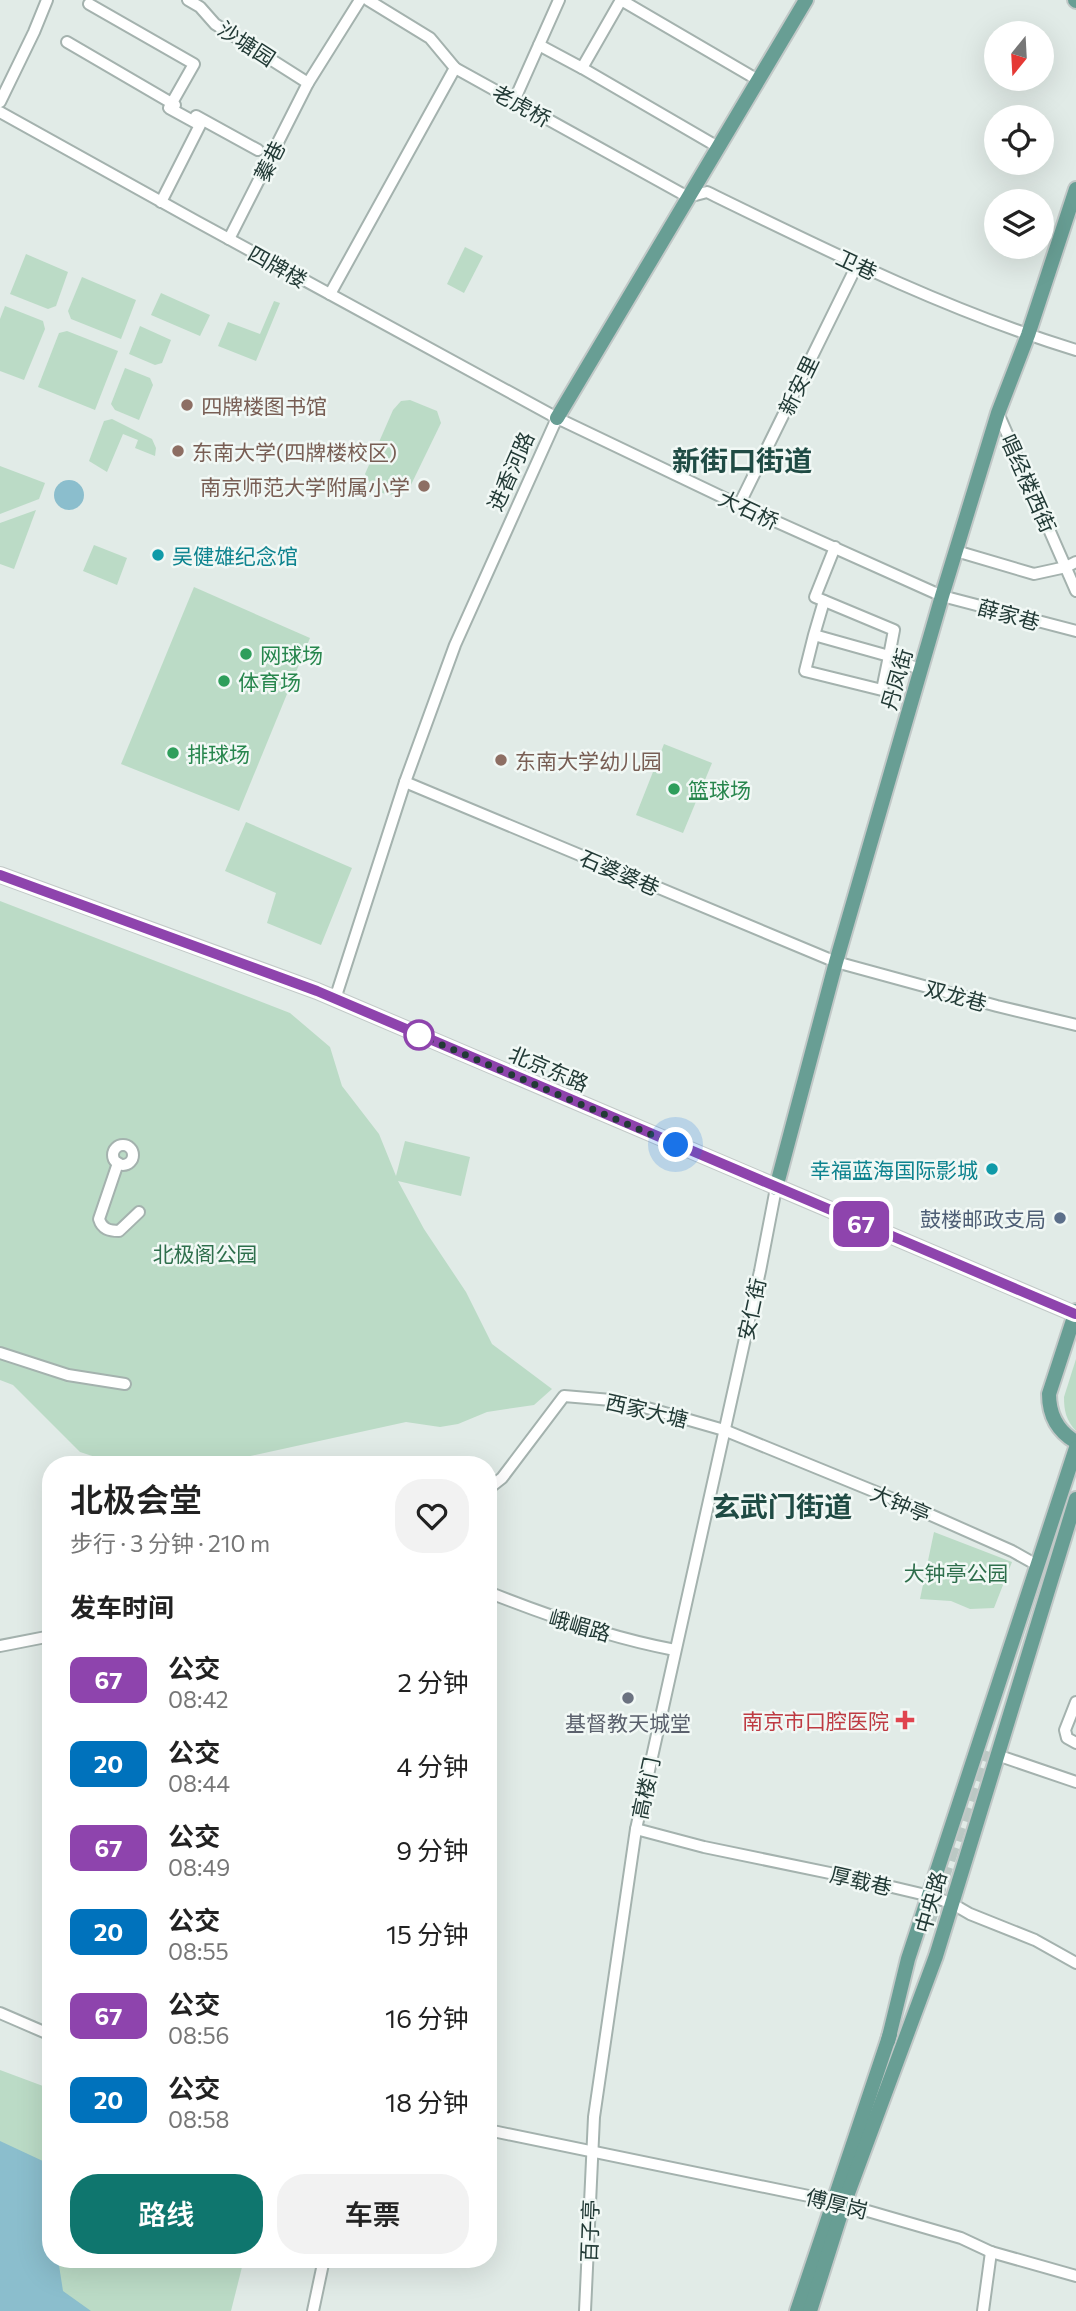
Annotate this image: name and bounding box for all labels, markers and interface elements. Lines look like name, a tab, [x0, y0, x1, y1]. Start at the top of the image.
street label: 沙塘园	[214, 15, 280, 71]
north arrow	[984, 21, 1054, 91]
map controls	[984, 21, 1054, 259]
street label: 老虎桥	[488, 79, 556, 131]
button: locate	[984, 105, 1054, 175]
street label: 蓁巷	[248, 137, 290, 185]
button: layers	[984, 189, 1054, 259]
street label: 四牌楼	[244, 240, 312, 292]
street label: 卫巷	[833, 244, 881, 284]
street label: 新安里	[773, 351, 823, 419]
place label: 四牌楼图书馆	[201, 393, 327, 418]
marker: 四牌楼图书馆	[179, 397, 195, 413]
street label: 进香河路	[481, 428, 539, 514]
street label: 唱经楼西街	[996, 430, 1062, 536]
place label: 东南大学(四牌楼校区)	[192, 439, 397, 464]
marker: 东南大学(四牌楼校区)	[170, 443, 186, 459]
district label: 新街口街道	[672, 443, 812, 477]
place label: 南京师范大学附属小学	[200, 474, 410, 499]
marker: 南京师范大学附属小学	[416, 478, 432, 494]
street label: 大石桥	[715, 484, 783, 534]
place label: 吴健雄纪念馆	[172, 543, 298, 568]
marker: 吴健雄纪念馆	[150, 547, 166, 563]
street label: 薛家巷	[975, 594, 1043, 634]
place label: 网球场	[260, 642, 323, 667]
street label: 丹凤街	[875, 645, 917, 713]
marker: 网球场	[238, 646, 254, 662]
place label: 体育场	[238, 669, 301, 694]
marker: 体育场	[216, 673, 232, 689]
place label: 排球场	[187, 741, 250, 766]
marker: 排球场	[165, 745, 181, 761]
place label: 东南大学幼儿园	[515, 748, 662, 773]
marker: 东南大学幼儿园	[493, 752, 509, 768]
place label: 篮球场	[688, 777, 751, 802]
marker: 篮球场	[666, 781, 682, 797]
street label: 石婆婆巷	[576, 844, 664, 900]
street label: 双龙巷	[922, 975, 990, 1015]
unlabelled marker	[404, 1020, 434, 1050]
street label: 北京东路	[505, 1040, 593, 1096]
your location	[658, 1127, 693, 1162]
place label: 幸福蓝海国际影城	[810, 1157, 978, 1182]
marker: 幸福蓝海国际影城	[984, 1161, 1000, 1177]
line badge: 67	[830, 1201, 892, 1247]
place label: 鼓楼邮政支局	[920, 1206, 1046, 1231]
text: 67	[847, 1209, 875, 1238]
marker: 鼓楼邮政支局	[1052, 1210, 1068, 1226]
park label: 北极阁公园	[153, 1241, 258, 1266]
street label: 安仁街	[732, 1276, 770, 1342]
street label: 西家大塘	[603, 1388, 691, 1432]
text: 北极会堂	[70, 1478, 202, 1519]
button: heart	[395, 1479, 469, 1553]
street label: 大钟亭	[867, 1479, 935, 1527]
district label: 玄武门街道	[712, 1489, 852, 1523]
text: 步行 · 3 分钟 · 210 m	[70, 1529, 270, 1557]
park label: 大钟亭公园	[904, 1560, 1009, 1585]
text: 发车时间	[70, 1591, 174, 1622]
street label: 峨嵋路	[546, 1604, 614, 1646]
text: 公交	[168, 1652, 220, 1683]
text: 67	[95, 1665, 122, 1694]
text: 2 分钟	[398, 1666, 469, 1697]
text: 08:42	[168, 1685, 229, 1713]
marker: 基督教天城堂	[620, 1690, 636, 1706]
place label: 南京市口腔医院	[742, 1708, 889, 1733]
place label: 基督教天城堂	[565, 1710, 691, 1735]
marker: 南京市口腔医院	[895, 1710, 915, 1730]
text: 公交	[168, 1736, 220, 1767]
text: 20	[94, 1749, 123, 1778]
text: 4 分钟	[396, 1750, 469, 1781]
street label: 高楼门	[626, 1755, 664, 1821]
text: 08:44	[168, 1769, 230, 1797]
text: 公交	[168, 1820, 220, 1851]
text: 67	[95, 1833, 122, 1862]
text: 9 分钟	[396, 1834, 469, 1865]
text: 08:49	[168, 1853, 230, 1881]
street label: 厚载巷	[827, 1861, 895, 1899]
street label: 中央路	[909, 1868, 951, 1936]
text: 公交	[168, 1904, 220, 1935]
text: 20	[94, 1917, 123, 1946]
text: 15 分钟	[386, 1918, 469, 1949]
text: 08:55	[168, 1937, 229, 1965]
text: 公交	[168, 1988, 220, 2019]
text: 67	[95, 2001, 122, 2030]
text: 16 分钟	[385, 2002, 469, 2033]
text: 08:56	[168, 2021, 230, 2049]
text: 公交	[168, 2072, 220, 2103]
text: 20	[94, 2085, 123, 2114]
text: 18 分钟	[385, 2086, 469, 2117]
text: 08:58	[168, 2105, 230, 2133]
button: 路线	[70, 2174, 263, 2254]
button: 车票	[277, 2174, 469, 2254]
street label: 傅厚岗	[803, 2183, 871, 2223]
street label: 百子亭	[575, 2199, 603, 2263]

